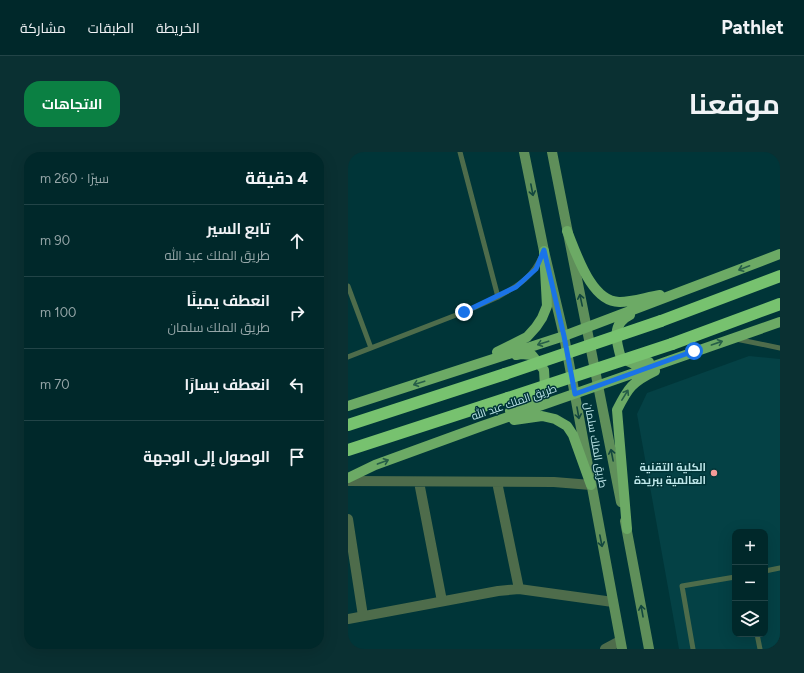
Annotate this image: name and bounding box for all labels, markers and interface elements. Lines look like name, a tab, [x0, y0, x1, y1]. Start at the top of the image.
text: Pathlet	[721, 16, 784, 39]
text: مشاركة	[20, 20, 66, 37]
text: الطبقات	[88, 20, 134, 37]
text: الخريطة	[156, 20, 200, 37]
button: الاتجاهات	[24, 81, 120, 127]
text: موقعنا	[689, 87, 780, 121]
text: 4 دقيقة	[245, 168, 308, 188]
text: سيرًا · 260 m	[40, 171, 109, 186]
one-way arrow	[528, 183, 536, 196]
text: تابع السير	[207, 220, 270, 238]
icon: ahead	[286, 230, 308, 252]
text: 90 m	[40, 233, 70, 248]
text: طريق الملك عبد الله	[165, 248, 270, 263]
one-way arrow	[738, 265, 750, 273]
text: انعطف يمينًا	[186, 292, 270, 310]
one-way arrow	[577, 294, 585, 307]
icon: right	[286, 302, 308, 324]
route end	[455, 303, 473, 321]
text: 100 m	[40, 305, 76, 320]
text: طريق الملك سلمان	[167, 320, 270, 335]
one-way arrow	[711, 339, 723, 347]
one-way arrow	[537, 340, 550, 347]
route start	[685, 342, 703, 360]
icon: left	[286, 374, 308, 396]
text: انعطف يسارًا	[185, 376, 270, 394]
text: 70 m	[40, 377, 70, 392]
one-way arrow	[413, 380, 426, 387]
street label: طريق الملك عبد الله	[469, 380, 558, 423]
one-way arrow	[622, 389, 630, 401]
street label: طريق الملك سلمان	[582, 401, 609, 489]
one-way arrow	[574, 407, 582, 420]
icon: arrive	[286, 446, 308, 468]
text: الوصول إلى الوجهة	[143, 448, 270, 466]
one-way arrow	[608, 449, 616, 462]
one-way arrow	[377, 458, 390, 465]
place label: الكلية التقنية العالمية ببريدة	[634, 461, 706, 487]
marker: الكلية التقنية العالمية ببريدة	[709, 468, 719, 478]
map controls	[732, 529, 768, 637]
button: +	[732, 529, 768, 565]
one-way arrow	[598, 534, 606, 547]
button: −	[732, 565, 768, 601]
button: layers	[732, 601, 768, 637]
one-way arrow	[638, 605, 646, 618]

